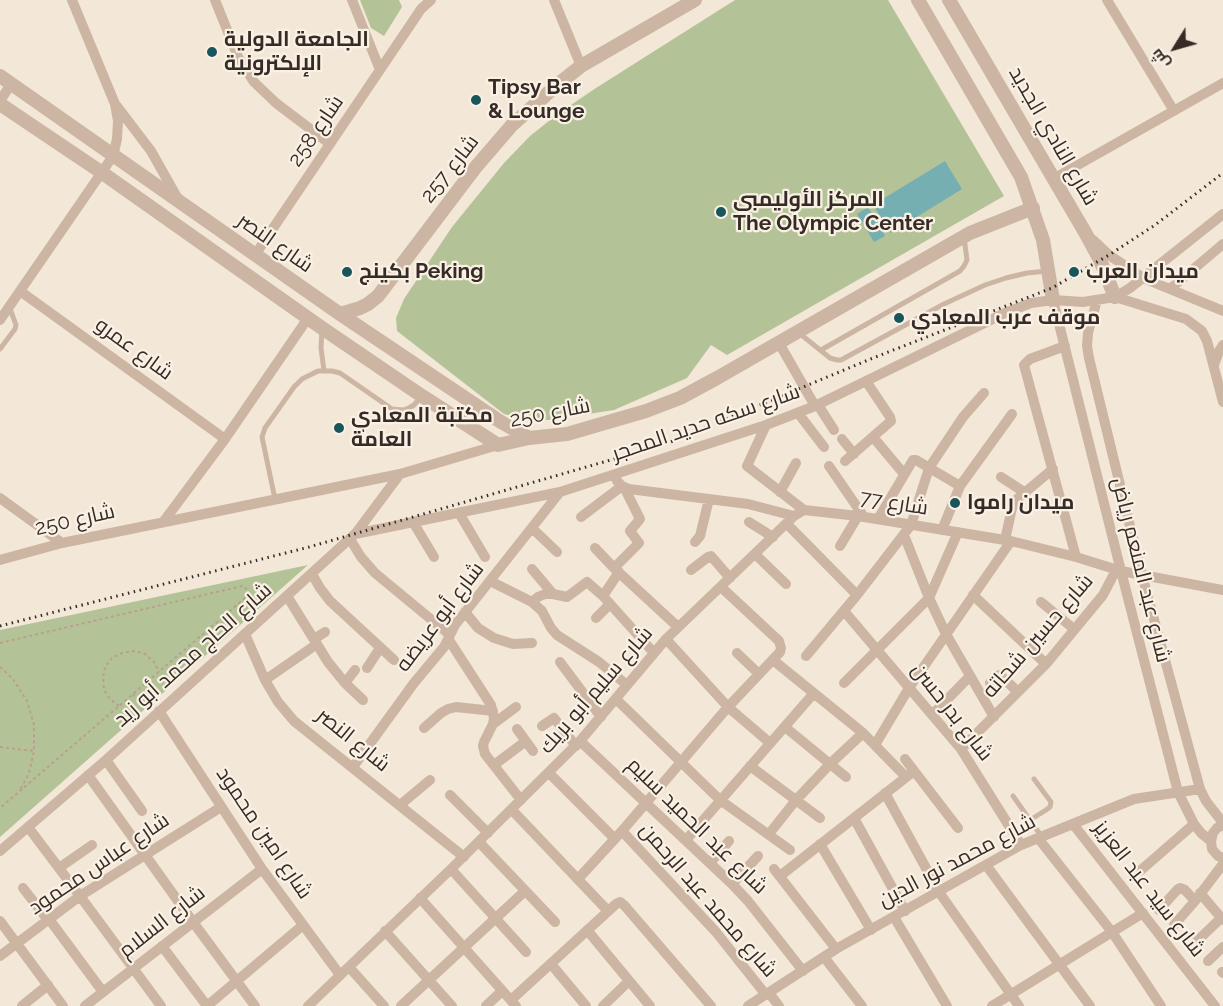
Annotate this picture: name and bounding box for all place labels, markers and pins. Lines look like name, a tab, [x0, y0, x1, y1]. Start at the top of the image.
place label: الجامعة الدولية الإلكترونية	[224, 27, 369, 77]
marker: الجامعة الدولية الإلكترونية	[205, 45, 219, 59]
place label: Tipsy Bar & Lounge	[488, 75, 584, 125]
marker: Tipsy Bar & Lounge	[469, 93, 483, 107]
place label: المركز الأوليمبى The Olympic Center	[733, 187, 933, 237]
marker: المركز الأوليمبى The Olympic Center	[714, 205, 728, 219]
place label: بكينج Peking	[359, 259, 483, 285]
place label: ميدان العرب	[1086, 259, 1199, 285]
marker: بكينج Peking	[340, 265, 354, 279]
marker: ميدان العرب	[1067, 265, 1081, 279]
place label: موقف عرب المعادي	[911, 305, 1100, 331]
marker: موقف عرب المعادي	[892, 311, 906, 325]
place label: مكتبة المعادي العامة	[351, 403, 493, 453]
marker: مكتبة المعادي العامة	[332, 421, 346, 435]
place label: ميدان راموا	[967, 490, 1074, 516]
marker: ميدان راموا	[948, 496, 962, 510]

